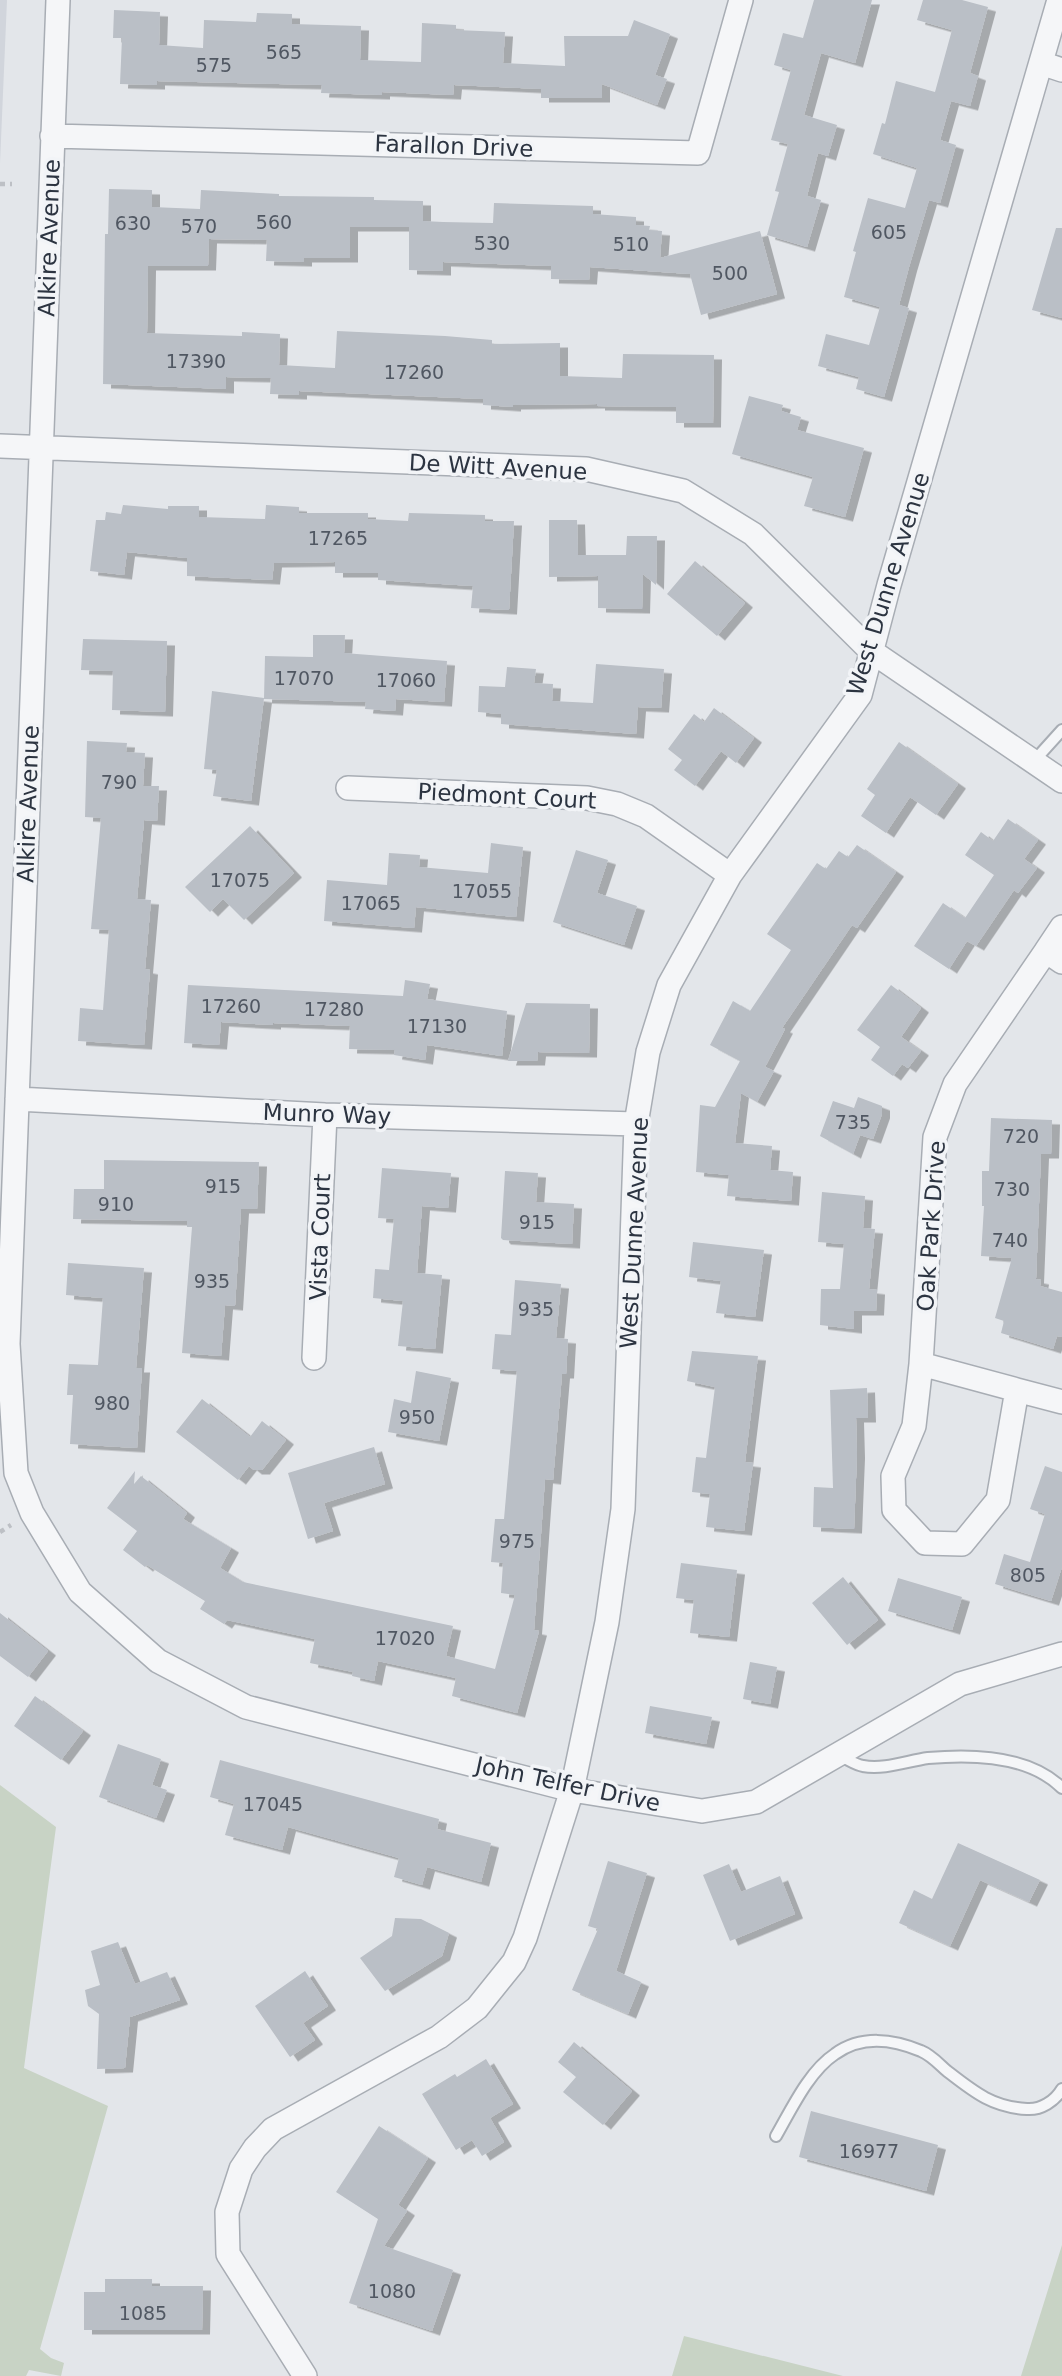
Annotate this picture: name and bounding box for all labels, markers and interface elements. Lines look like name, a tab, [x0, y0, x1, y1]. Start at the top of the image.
house number: 565	[266, 41, 302, 63]
house number: 575	[196, 54, 232, 76]
street label: Farallon Drive	[374, 130, 534, 162]
street label: Alkire Avenue	[33, 159, 65, 317]
house number: 560	[256, 211, 292, 233]
house number: 630	[115, 212, 151, 234]
house number: 570	[181, 215, 217, 237]
house number: 605	[871, 221, 907, 243]
house number: 530	[474, 232, 510, 254]
house number: 510	[613, 233, 649, 255]
house number: 500	[712, 262, 748, 284]
house number: 17390	[166, 350, 226, 372]
house number: 17260	[384, 361, 444, 383]
street label: De Witt Avenue	[408, 449, 588, 485]
street label: West Dunne Avenue	[842, 469, 934, 699]
house number: 17265	[308, 527, 368, 549]
house number: 17070	[274, 667, 334, 689]
house number: 17060	[376, 669, 436, 691]
street label: Alkire Avenue	[12, 725, 44, 883]
house number: 790	[101, 771, 137, 793]
street label: Piedmont Court	[417, 778, 597, 814]
house number: 17075	[210, 869, 270, 891]
house number: 17055	[452, 880, 512, 902]
house number: 17065	[341, 892, 401, 914]
house number: 17260	[201, 995, 261, 1017]
house number: 17280	[304, 998, 364, 1020]
house number: 17130	[407, 1015, 467, 1037]
street label: Munro Way	[262, 1099, 392, 1129]
house number: 735	[835, 1111, 871, 1133]
street label: West Dunne Avenue	[615, 1116, 653, 1350]
house number: 720	[1003, 1125, 1039, 1147]
street label: Oak Park Drive	[912, 1140, 950, 1312]
street label: Vista Court	[305, 1173, 335, 1301]
house number: 915	[205, 1175, 241, 1197]
house number: 730	[994, 1178, 1030, 1200]
house number: 910	[98, 1193, 134, 1215]
house number: 915	[519, 1211, 555, 1233]
house number: 740	[992, 1229, 1028, 1251]
house number: 935	[194, 1270, 230, 1292]
house number: 935	[518, 1298, 554, 1320]
house number: 980	[94, 1392, 130, 1414]
house number: 950	[399, 1406, 435, 1428]
house number: 975	[499, 1530, 535, 1552]
house number: 805	[1010, 1564, 1046, 1586]
house number: 17020	[375, 1627, 435, 1649]
street label: John Telfer Drive	[471, 1751, 663, 1816]
house number: 17045	[243, 1793, 303, 1815]
house number: 16977	[839, 2140, 899, 2162]
house number: 1080	[368, 2280, 416, 2302]
house number: 1085	[119, 2302, 167, 2324]

